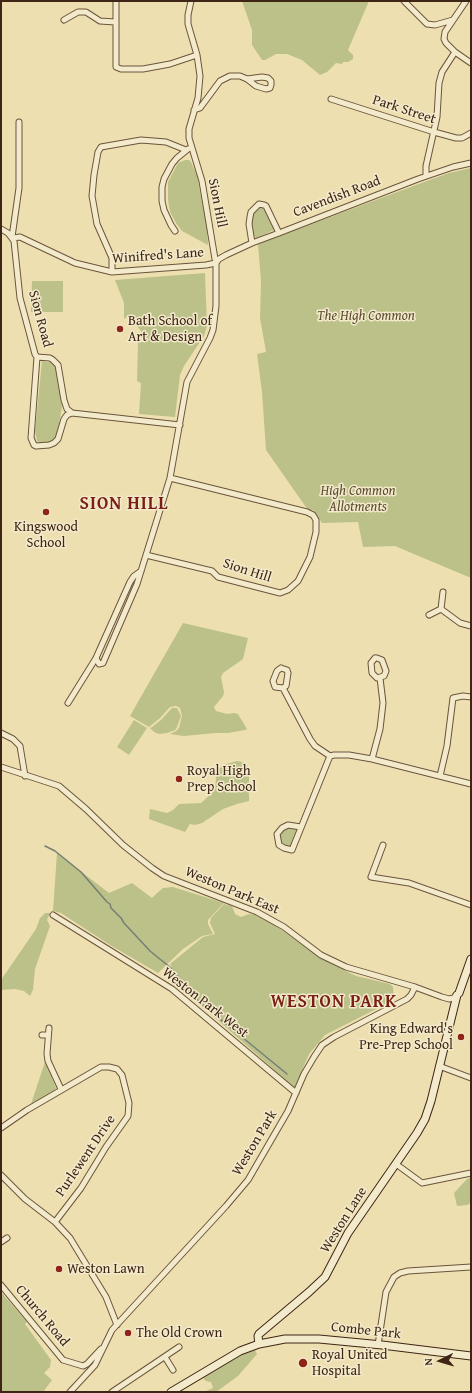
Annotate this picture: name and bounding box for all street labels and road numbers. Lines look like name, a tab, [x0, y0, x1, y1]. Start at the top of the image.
street label: Park Street	[370, 92, 438, 128]
street label: Cavendish Road	[291, 173, 383, 221]
street label: Sion Hill	[204, 177, 230, 229]
street label: Winifred's Lane	[112, 244, 204, 268]
street label: Sion Road	[24, 289, 56, 349]
street label: Sion Hill	[221, 555, 273, 587]
street label: Weston Park East	[182, 864, 282, 918]
street label: Weston Park West	[158, 964, 252, 1042]
street label: Weston Park	[229, 1107, 281, 1179]
street label: Purlewent Drive	[53, 1112, 119, 1200]
street label: Weston Lane	[317, 1184, 371, 1256]
street label: Church Road	[12, 1282, 72, 1350]
street label: Combe Park	[330, 1319, 402, 1343]

